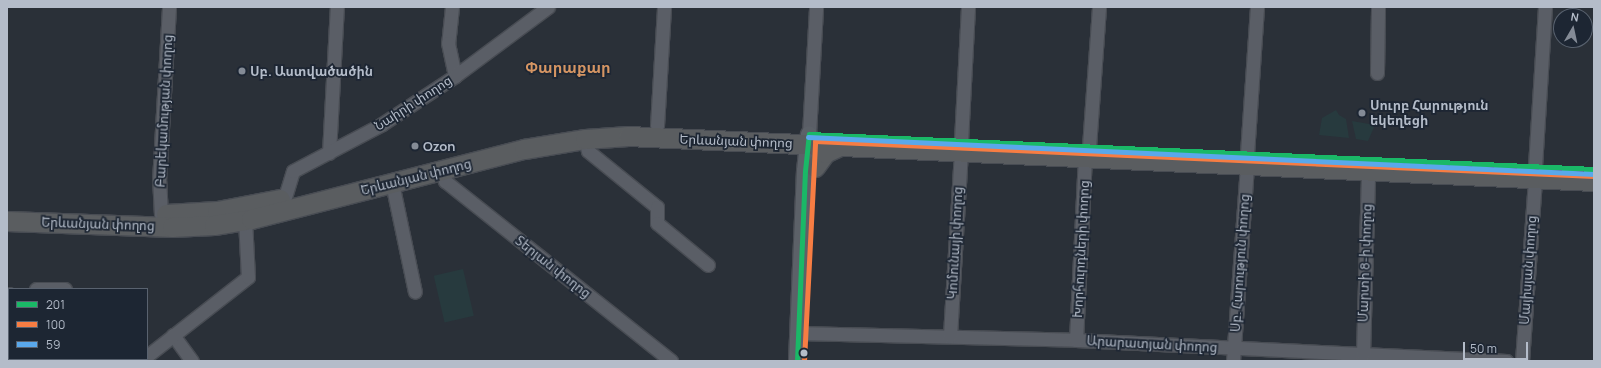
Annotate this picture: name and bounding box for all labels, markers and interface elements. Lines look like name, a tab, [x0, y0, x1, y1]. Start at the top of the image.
north arrow	[1553, 8, 1593, 48]
text: N	[1570, 9, 1580, 25]
street label: Բարեկամության փողոց	[152, 34, 176, 188]
district label: Փարաքար	[525, 59, 611, 77]
place label: Սբ. Աստվածածին	[250, 63, 373, 79]
marker: Սբ. Աստվածածին	[237, 66, 247, 76]
street label: Նաիրի փողոց	[371, 72, 455, 134]
place label: Սուրբ Հարություն եկեղեցի	[1370, 98, 1489, 129]
marker: Սուրբ Հարություն եկեղեցի	[1357, 108, 1367, 118]
street label: Երևանյան փողոց	[679, 131, 793, 151]
place label: Ozon	[423, 138, 455, 154]
marker: Ozon	[410, 141, 420, 151]
street label: Երևանյան փողոց	[359, 156, 473, 198]
street label: Խորհուրդների փողոց	[1070, 180, 1092, 318]
street label: Կոմունայի փողոց	[944, 186, 966, 300]
street label: Սբ. Հարություն փողոց	[1227, 193, 1253, 333]
street label: Մարտի 8-ի փողոց	[1355, 204, 1375, 322]
street label: Երևանյան փողոց	[41, 214, 155, 234]
street label: Մայիսյան փողոց	[1516, 215, 1540, 325]
street label: Տերյան փողոց	[512, 233, 594, 301]
legend	[8, 288, 148, 360]
text: 201	[46, 296, 65, 313]
text: 100	[46, 316, 65, 333]
street label: Արարատյան փողոց	[1086, 333, 1218, 355]
scale bar	[1465, 334, 1530, 360]
text: 59	[46, 336, 60, 353]
text: 50 m	[1470, 340, 1497, 357]
unlabelled marker	[799, 348, 809, 358]

